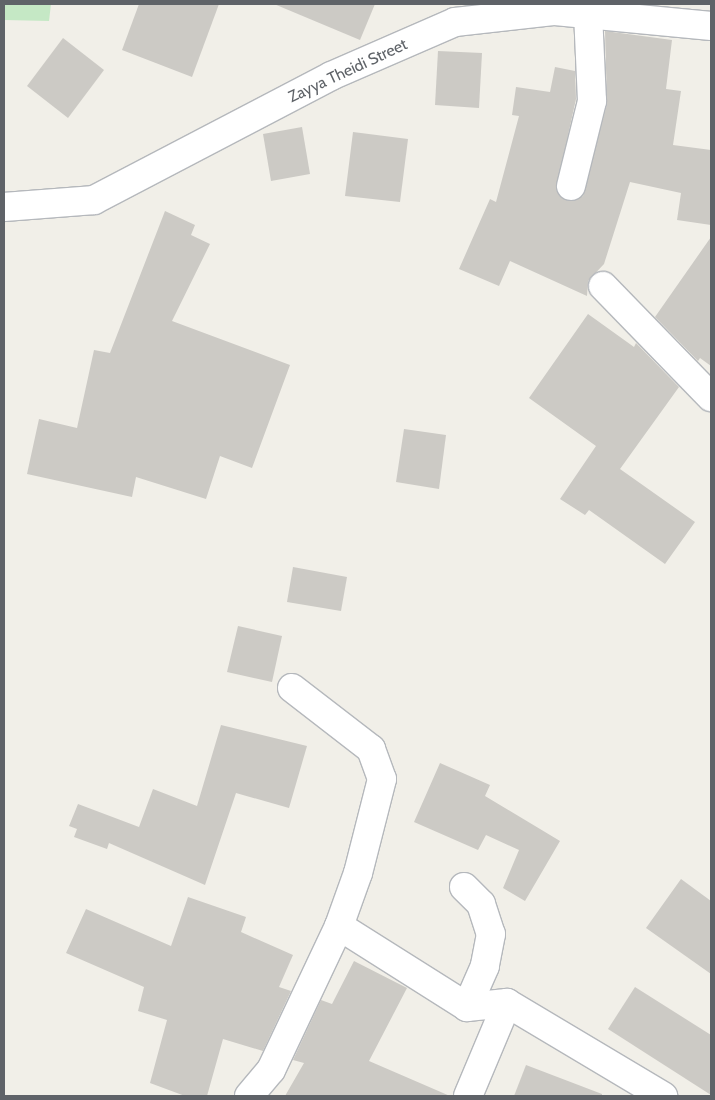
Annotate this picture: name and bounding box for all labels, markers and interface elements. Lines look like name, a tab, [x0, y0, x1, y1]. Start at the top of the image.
street label: Zayya Theidi Street	[285, 35, 411, 107]

